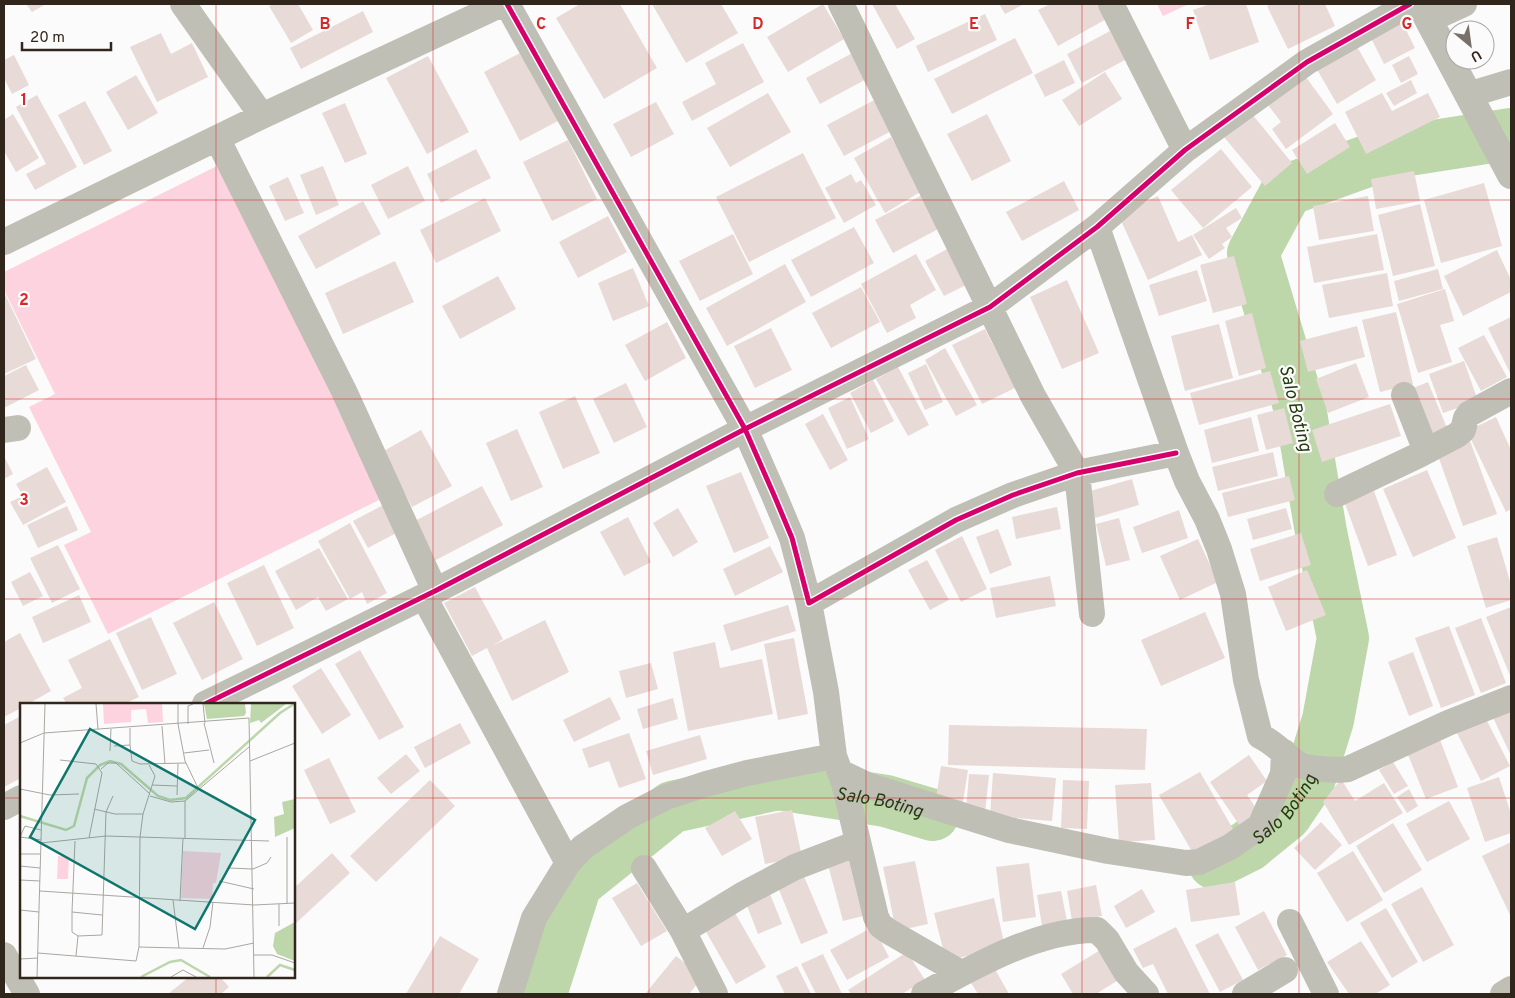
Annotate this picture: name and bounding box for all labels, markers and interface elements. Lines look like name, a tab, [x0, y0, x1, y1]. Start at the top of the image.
text: B	[319, 15, 331, 35]
text: C	[536, 15, 546, 35]
text: D	[752, 15, 764, 35]
text: E	[969, 15, 979, 35]
text: F	[1185, 15, 1195, 35]
text: G	[1402, 15, 1412, 35]
scale bar	[22, 20, 111, 52]
north arrow	[1445, 20, 1495, 70]
text: 20 m	[30, 29, 65, 48]
text: U	[1467, 45, 1484, 65]
text: 1	[21, 91, 27, 111]
text: 2	[19, 291, 29, 311]
water label: Salo Boting	[1273, 363, 1316, 454]
text: 3	[19, 491, 29, 511]
inset map	[20, 703, 295, 978]
water label: Salo Boting	[1248, 772, 1323, 851]
water label: Salo Boting	[834, 783, 926, 824]

